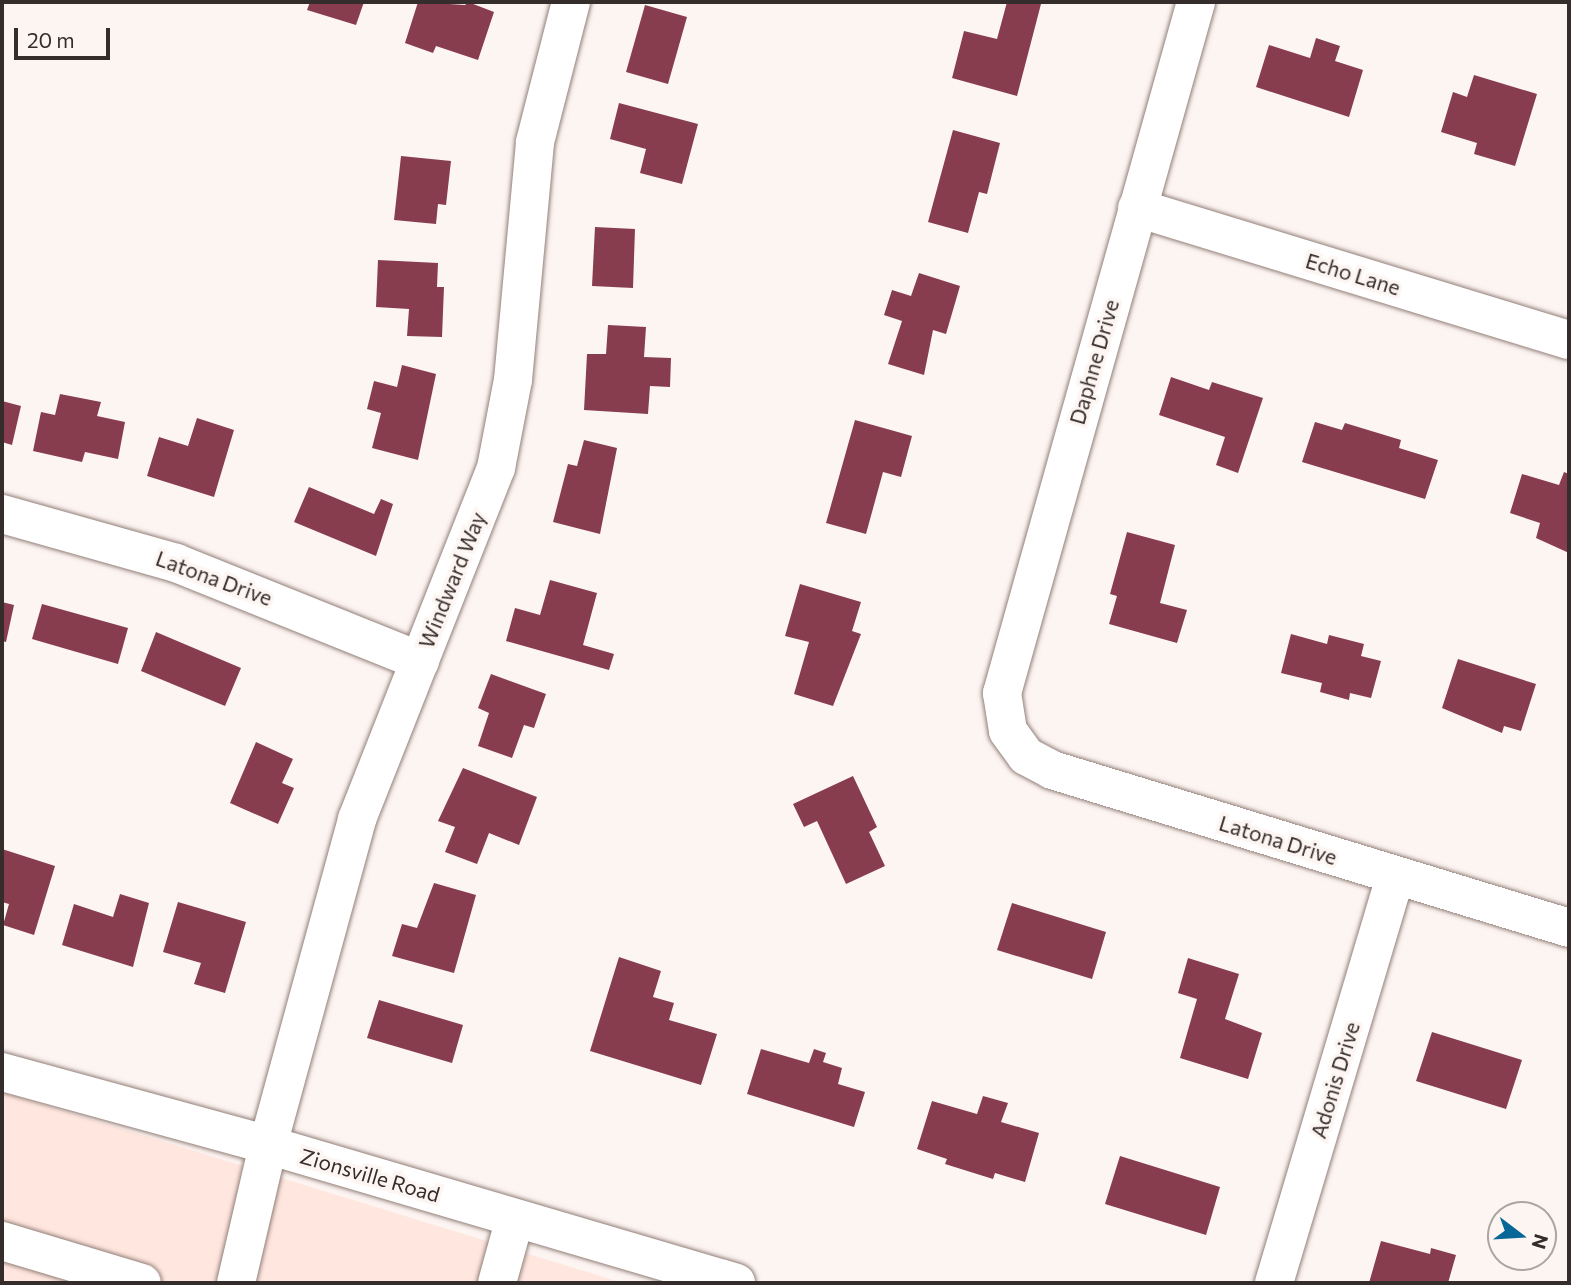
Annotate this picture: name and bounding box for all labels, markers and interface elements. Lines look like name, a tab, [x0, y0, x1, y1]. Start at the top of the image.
scale bar	[18, 14, 114, 58]
text: 20 m	[27, 27, 75, 52]
street label: Echo Lane	[1303, 248, 1403, 300]
street label: Daphne Drive	[1064, 297, 1124, 427]
street label: Windward Way	[413, 508, 491, 652]
street label: Latona Drive	[152, 545, 276, 611]
street label: Latona Drive	[1216, 810, 1340, 870]
street label: Adonis Drive	[1305, 1019, 1365, 1141]
street label: Zionsville Road	[297, 1143, 443, 1207]
north arrow	[1487, 1201, 1557, 1271]
text: N	[1528, 1232, 1554, 1252]

